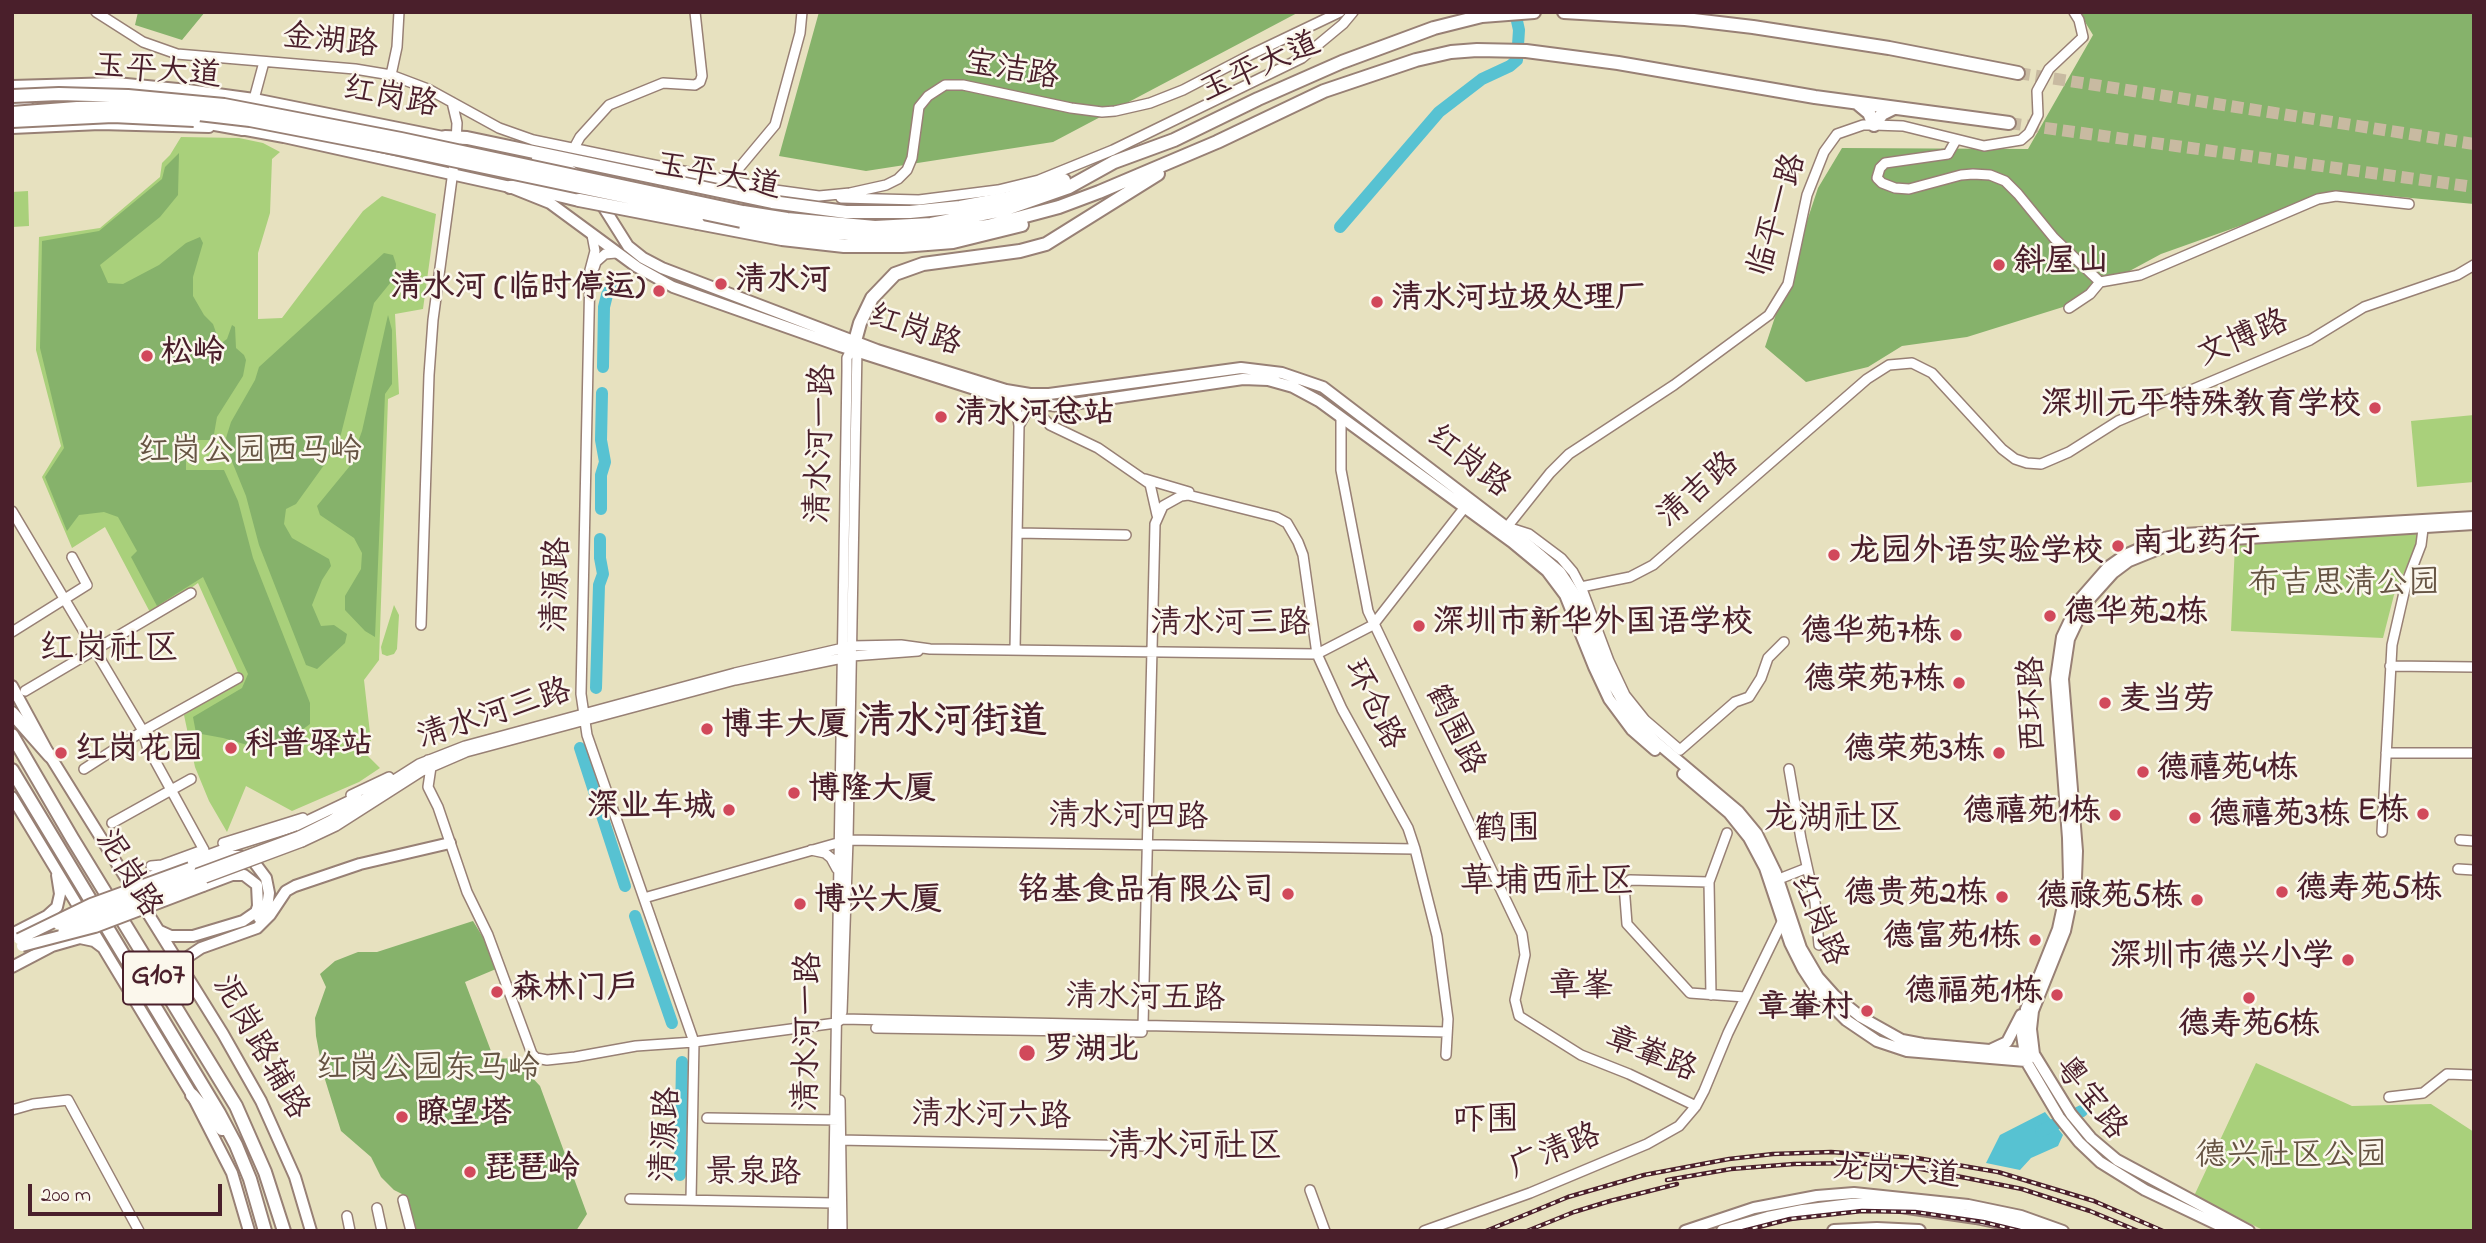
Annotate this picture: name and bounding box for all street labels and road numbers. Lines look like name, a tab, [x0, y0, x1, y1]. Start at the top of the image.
street label: 金湖路	[280, 20, 380, 68]
street label: 玉平大道	[1195, 26, 1327, 114]
street label: 宝洁路	[960, 46, 1062, 100]
street label: 玉平大道	[92, 49, 222, 99]
street label: 红岗路	[339, 72, 441, 128]
street label: 玉平大道	[651, 148, 783, 210]
street label: 临平一路	[1743, 149, 1817, 283]
street label: 红岗路	[862, 299, 966, 367]
street label: 文博路	[2192, 305, 2296, 377]
street label: 清水河一路	[802, 363, 846, 525]
street label: 红岗路	[1417, 419, 1517, 509]
street label: 清吉路	[1651, 446, 1749, 538]
street label: 清源路	[539, 536, 581, 634]
street label: 清水河三路	[1150, 608, 1310, 646]
street label: 环仓路	[1332, 655, 1410, 757]
street label: 西环路	[2016, 656, 2056, 752]
street label: 清水河三路	[413, 674, 577, 760]
street label: 鹤围路	[1414, 679, 1490, 783]
street label: 清水河四路	[1048, 799, 1208, 841]
street label: 泥岗路	[84, 824, 168, 926]
street label: 红岗路	[1780, 869, 1852, 973]
road number: G107	[123, 952, 193, 1004]
street label: 清水河一路	[790, 952, 832, 1112]
street label: 泥岗路辅路	[201, 970, 315, 1128]
street label: 清水河五路	[1065, 980, 1225, 1022]
street label: 章輋路	[1598, 1021, 1702, 1093]
street label: 粤宝路	[2043, 1050, 2133, 1150]
street label: 清源路	[647, 1086, 691, 1184]
street label: 清水河六路	[911, 1098, 1071, 1140]
street label: 广清路	[1504, 1118, 1608, 1190]
street label: 龙岗大道	[1831, 1151, 1961, 1199]
street label: 景泉路	[705, 1156, 801, 1196]

